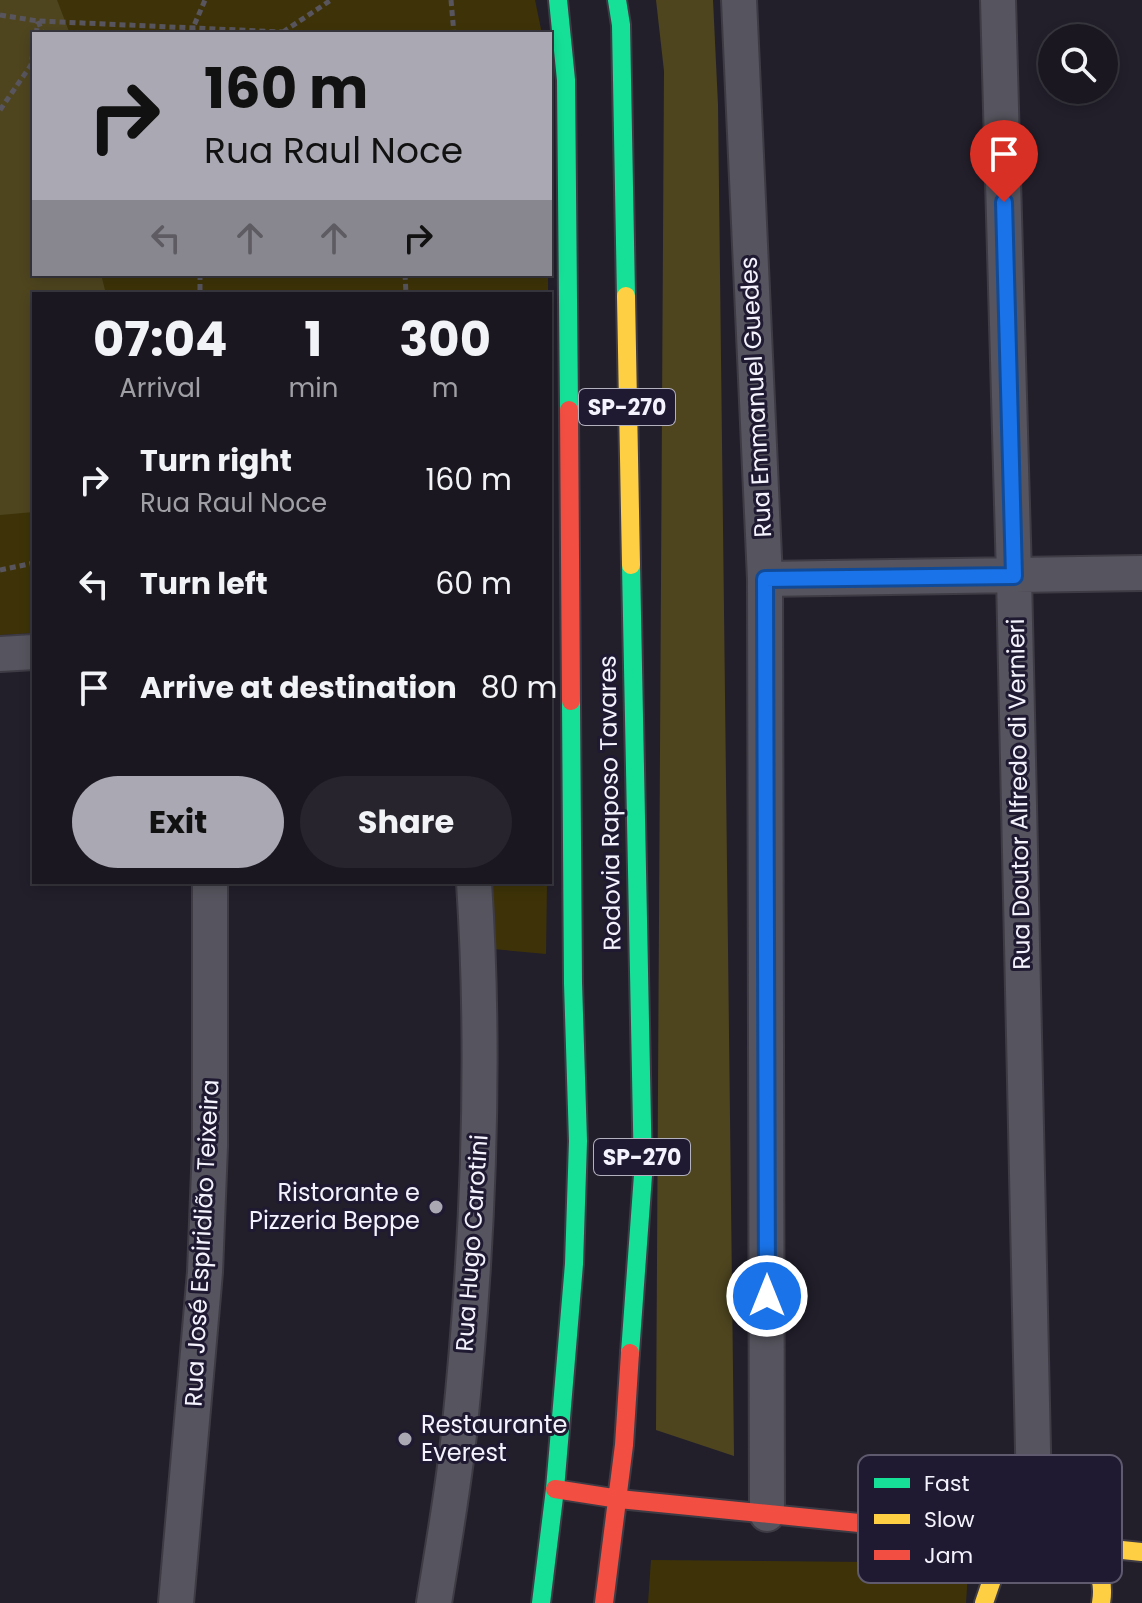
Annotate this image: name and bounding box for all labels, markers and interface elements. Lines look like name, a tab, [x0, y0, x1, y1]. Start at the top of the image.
map controls	[1038, 24, 1118, 104]
button: search	[1038, 24, 1118, 104]
text: 160 m	[204, 49, 368, 128]
icon: right	[72, 64, 176, 168]
pin	[970, 120, 1038, 202]
text: Rua Raul Noce	[204, 125, 463, 176]
icon: arrive	[982, 132, 1026, 176]
icon: left	[144, 216, 188, 260]
icon: ahead	[228, 216, 272, 260]
icon: ahead	[312, 216, 356, 260]
icon: right	[396, 216, 440, 260]
street label: Rua Emmanuel Guedes	[732, 256, 779, 538]
text: 07:04	[93, 306, 227, 373]
text: 1	[304, 306, 322, 373]
text: 300	[399, 306, 491, 373]
text: Arrival	[119, 370, 201, 406]
text: min	[288, 370, 338, 406]
text: m	[432, 370, 459, 406]
road number: SP-270	[579, 389, 675, 425]
text: Turn right	[140, 439, 292, 482]
icon: right	[72, 458, 116, 502]
text: 160 m	[426, 458, 512, 501]
text: Rua Raul Noce	[140, 485, 327, 521]
icon: left	[72, 562, 116, 606]
text: Turn left	[140, 562, 268, 605]
text: 60 m	[435, 562, 512, 605]
street label: Rua Doutor Alfredo di Vernieri	[999, 618, 1038, 970]
street label: Rodovia Raposo Tavares	[590, 655, 629, 951]
icon: arrive	[72, 666, 116, 710]
text: Arrive at destination	[140, 666, 457, 709]
text: 80 m	[481, 666, 557, 709]
button: Exit	[72, 776, 284, 868]
button: Share	[300, 776, 512, 868]
street label: Rua José Espiridião Teixeira	[176, 1079, 227, 1407]
street label: Rua Hugo Carotini	[447, 1133, 496, 1353]
road number: SP-270	[594, 1139, 690, 1175]
place label: Ristorante e Pizzeria Beppe	[249, 1176, 420, 1237]
marker: Ristorante e Pizzeria Beppe	[427, 1198, 445, 1216]
position arrow	[725, 1254, 809, 1338]
place label: Restaurante Everest	[421, 1408, 567, 1469]
marker: Restaurante Everest	[396, 1430, 414, 1448]
legend	[858, 1455, 1122, 1583]
text: Fast	[924, 1468, 969, 1499]
text: Slow	[924, 1504, 974, 1535]
text: Jam	[924, 1540, 973, 1571]

